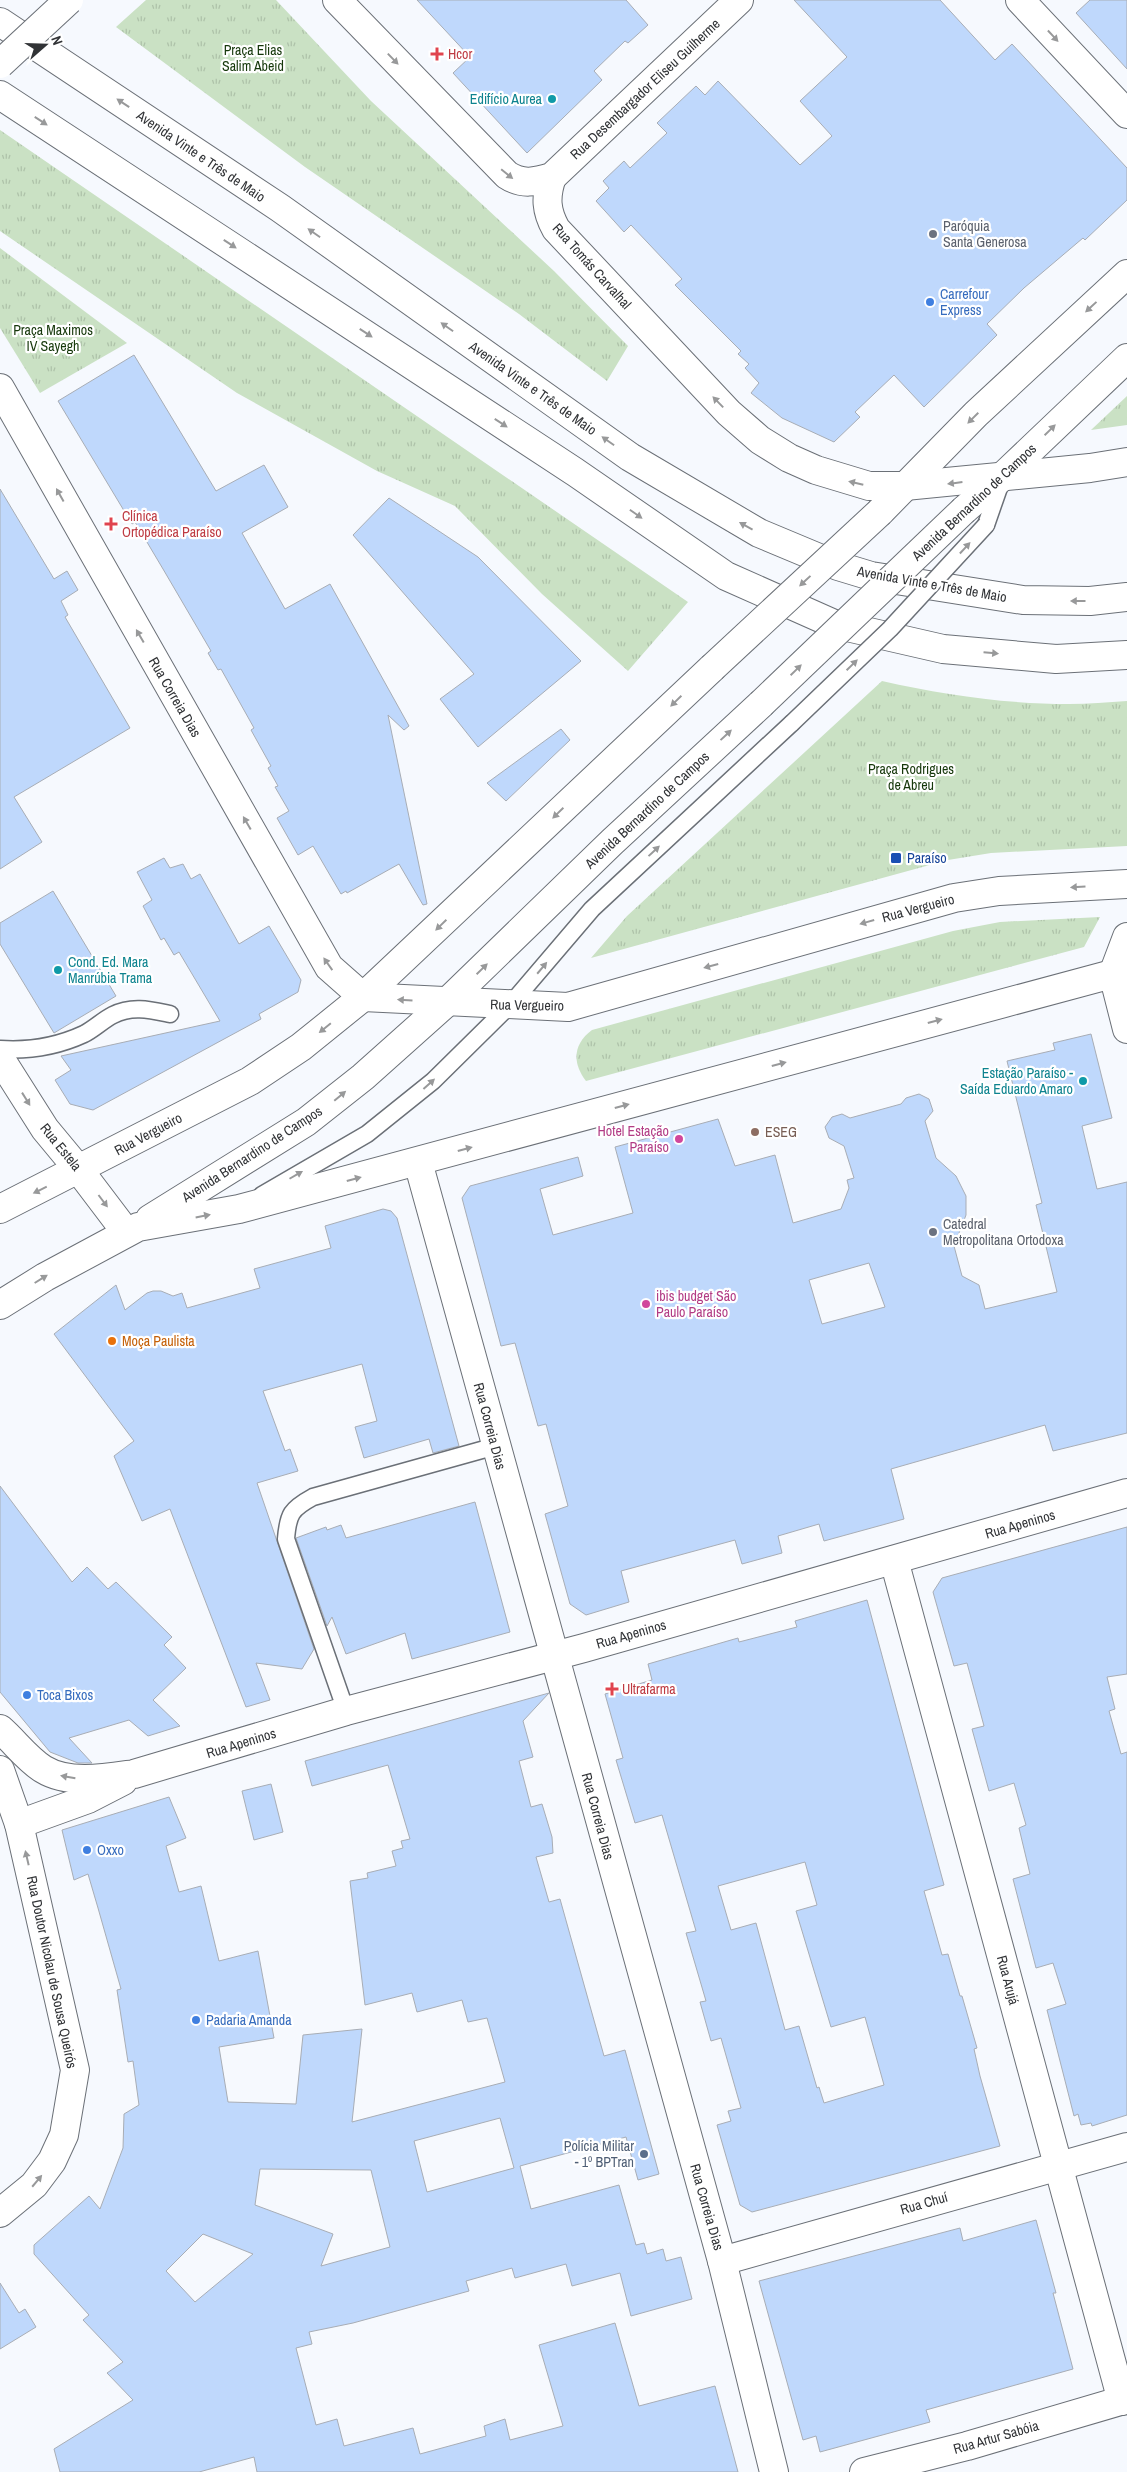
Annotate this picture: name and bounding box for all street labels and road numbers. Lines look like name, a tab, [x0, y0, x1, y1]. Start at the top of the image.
street label: Rua Desembargador Eliseu Guilherme	[566, 15, 724, 163]
street label: Avenida Vinte e Três de Maio	[132, 106, 269, 206]
street label: Rua Tomás Carvalhal	[549, 219, 635, 313]
street label: Avenida Vinte e Três de Maio	[465, 337, 600, 439]
street label: Avenida Bernardino de Campos	[907, 439, 1040, 565]
street label: Avenida Vinte e Três de Maio	[855, 562, 1008, 606]
street label: Rua Correia Dias	[145, 654, 205, 740]
street label: Avenida Bernardino de Campos	[580, 747, 713, 873]
street label: Rua Vergueiro	[880, 890, 956, 926]
street label: Rua Vergueiro	[490, 995, 564, 1015]
street label: Avenida Bernardino de Campos	[178, 1102, 326, 1207]
street label: Rua Vergueiro	[111, 1109, 185, 1159]
street label: Rua Estela	[36, 1120, 86, 1175]
street label: Rua Correia Dias	[470, 1381, 510, 1472]
street label: Rua Apeninos	[983, 1505, 1057, 1543]
street label: Rua Apeninos	[594, 1615, 668, 1653]
street label: Rua Apeninos	[204, 1724, 278, 1762]
street label: Rua Correia Dias	[578, 1771, 618, 1862]
street label: Rua Doutor Nicolau de Sousa Queirós	[23, 1874, 81, 2070]
street label: Rua Arujá	[993, 1953, 1023, 2007]
street label: Rua Correia Dias	[686, 2162, 728, 2253]
street label: Rua Chuí	[898, 2187, 951, 2218]
street label: Rua Artur Sabóia	[951, 2416, 1041, 2458]

